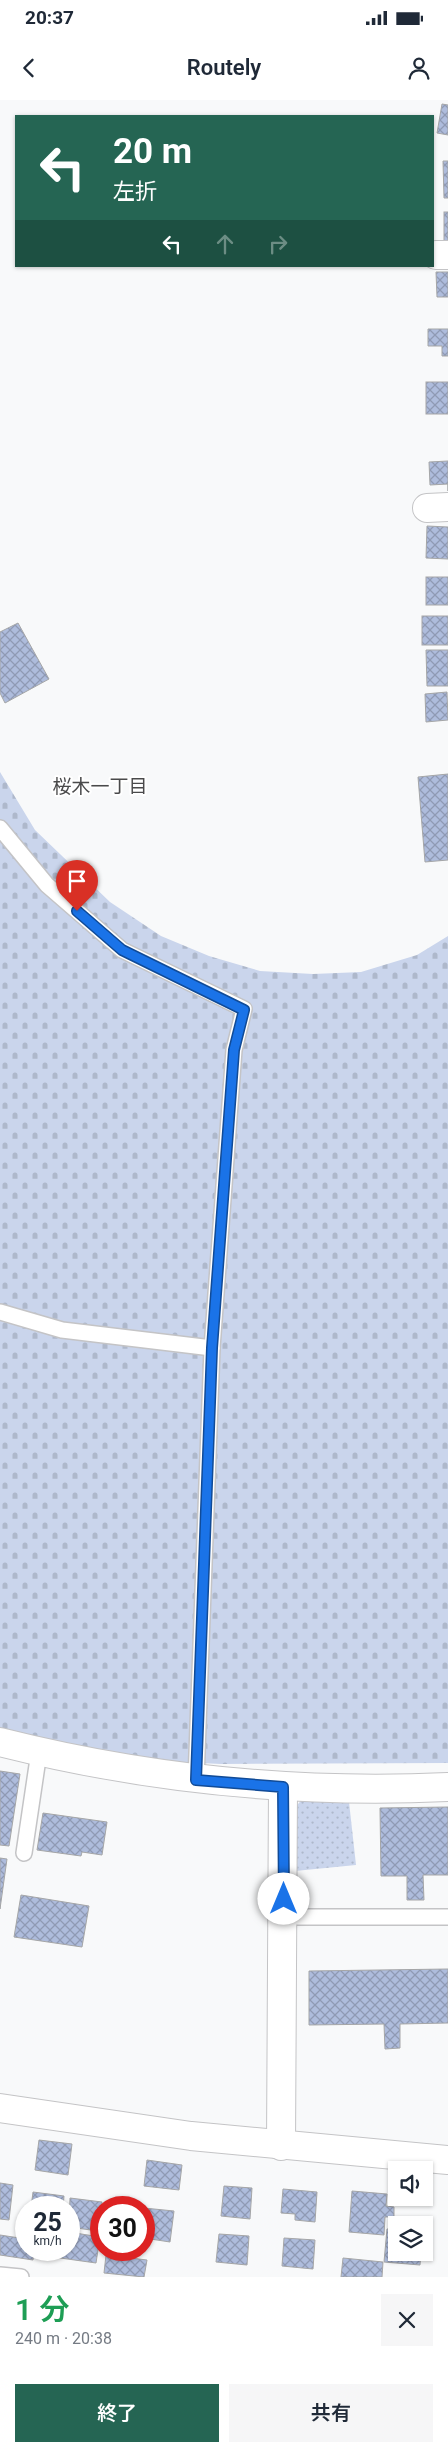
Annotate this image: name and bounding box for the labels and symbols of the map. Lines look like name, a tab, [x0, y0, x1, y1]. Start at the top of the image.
district label: 桜木一丁目	[52, 775, 148, 798]
pin	[56, 860, 98, 911]
position arrow	[257, 1872, 309, 1924]
speed limit sign: 30	[90, 2196, 155, 2261]

